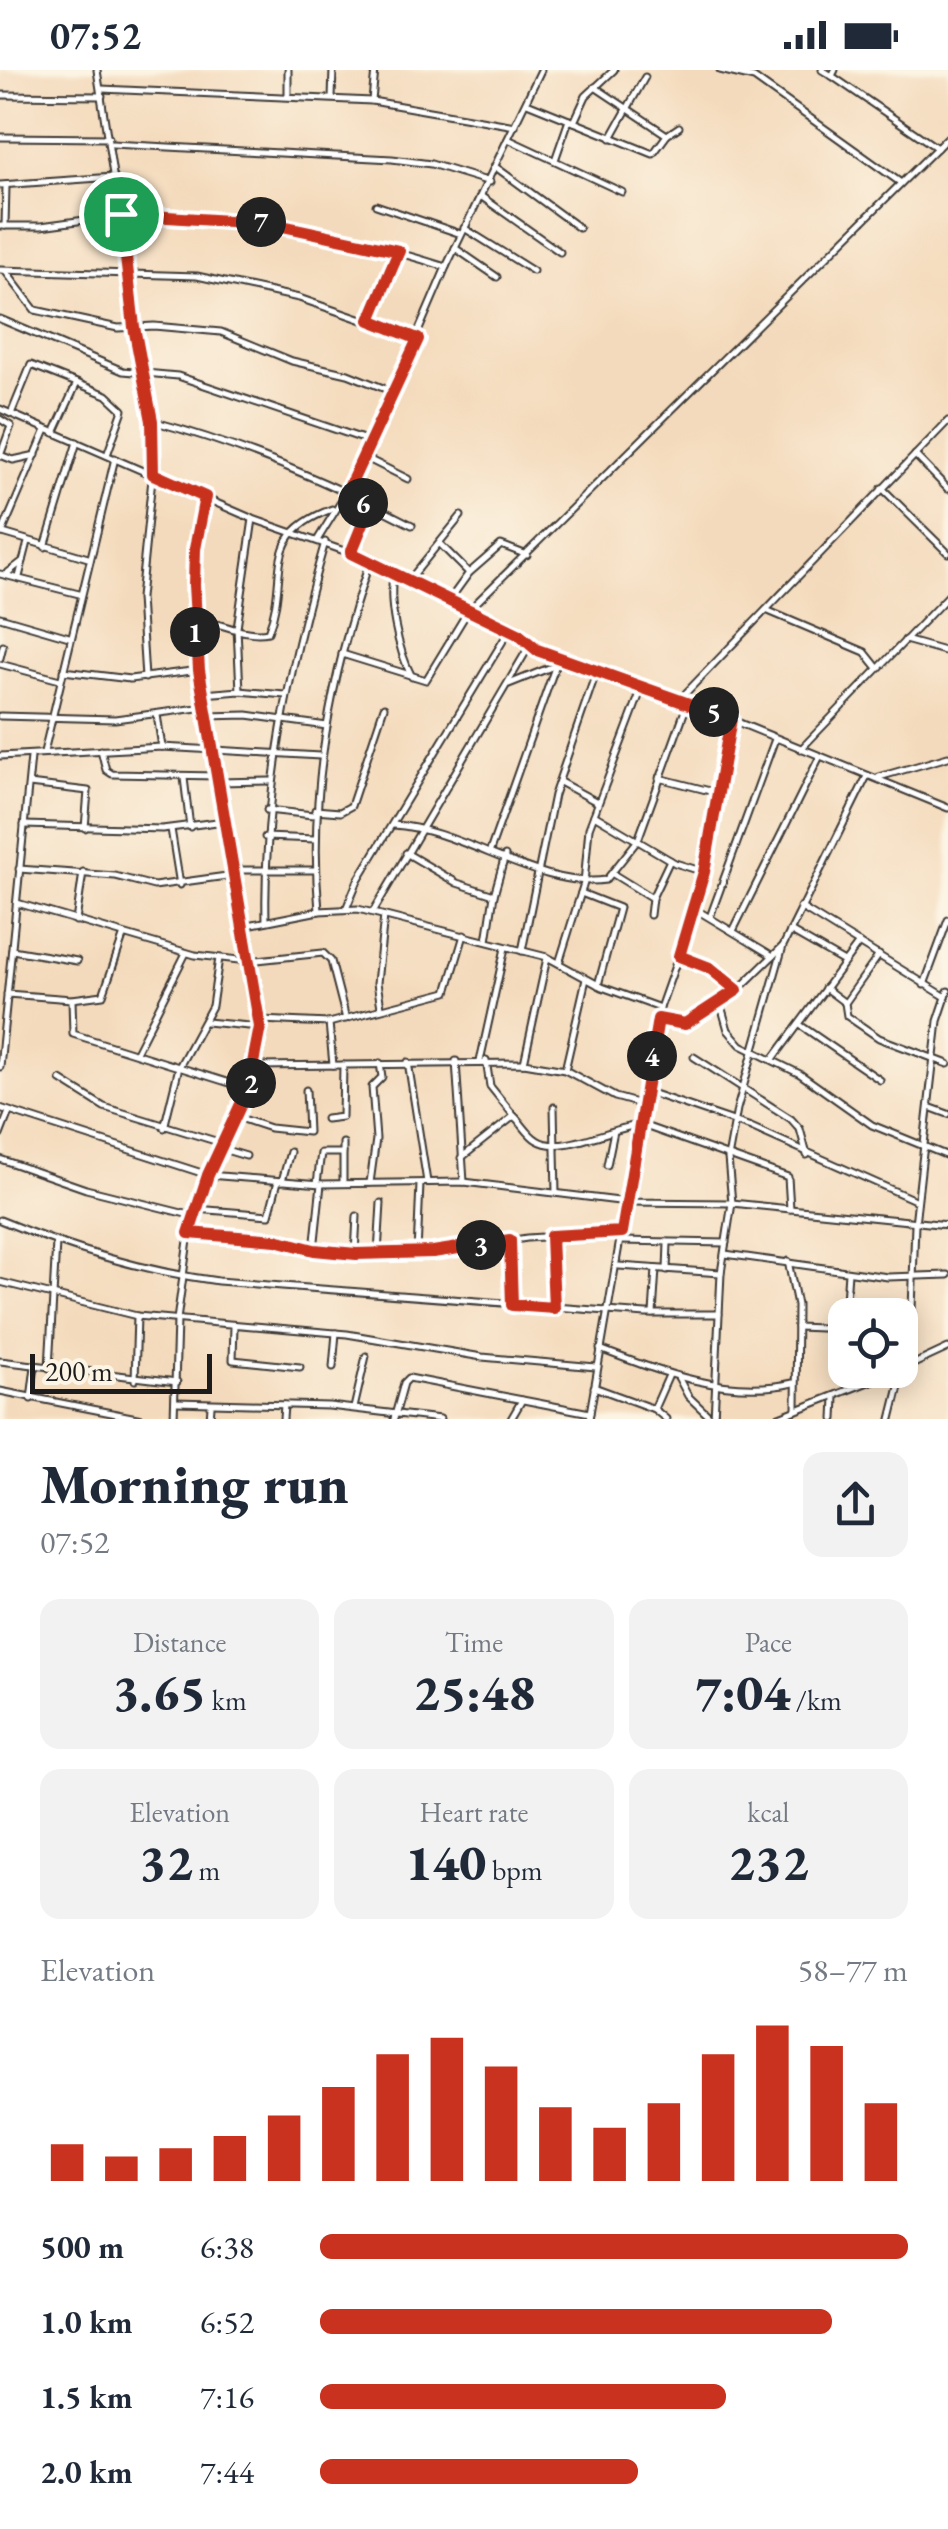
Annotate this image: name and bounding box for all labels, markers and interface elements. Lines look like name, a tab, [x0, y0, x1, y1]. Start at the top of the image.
text: 07:52	[50, 11, 141, 60]
pin	[79, 172, 164, 257]
icon: arrive	[94, 187, 149, 242]
pin: 7	[236, 197, 286, 247]
text: 7	[254, 204, 268, 240]
pin: 6	[338, 478, 388, 528]
text: 6	[356, 485, 370, 521]
pin: 1	[170, 607, 220, 657]
text: 1	[188, 614, 202, 650]
pin: 5	[689, 687, 739, 737]
text: 5	[707, 694, 721, 730]
pin: 4	[627, 1031, 677, 1081]
text: 4	[645, 1038, 659, 1074]
pin: 2	[226, 1058, 276, 1108]
text: 2	[244, 1065, 258, 1101]
pin: 3	[456, 1220, 506, 1270]
text: 3	[474, 1227, 488, 1263]
map controls	[828, 1298, 918, 1388]
button: locate	[828, 1298, 918, 1388]
scale bar	[30, 1349, 212, 1394]
text: 200 m	[45, 1353, 113, 1389]
text: Morning run	[40, 1448, 349, 1519]
button: share	[803, 1452, 908, 1557]
text: 07:52	[40, 1521, 109, 1563]
text: Distance	[133, 1624, 226, 1660]
text: Time	[445, 1624, 503, 1660]
text: Pace	[745, 1624, 792, 1660]
text: 3.65	[113, 1660, 206, 1725]
text: 25:48	[413, 1660, 535, 1725]
text: 7:04	[695, 1660, 790, 1725]
text: km	[206, 1682, 247, 1718]
text: /km	[790, 1682, 842, 1718]
text: Elevation	[129, 1794, 230, 1830]
text: Heart rate	[420, 1794, 528, 1830]
text: kcal	[747, 1794, 789, 1830]
text: 32	[139, 1830, 193, 1895]
text: 140	[405, 1830, 486, 1895]
text: 232	[728, 1830, 809, 1895]
text: m	[193, 1852, 220, 1888]
text: bpm	[486, 1852, 543, 1888]
text: Elevation	[40, 1949, 155, 1991]
text: 58–77 m	[798, 1949, 908, 1991]
text: 500 m	[40, 2226, 124, 2268]
text: 6:38	[200, 2226, 254, 2268]
text: 1.0 km	[40, 2301, 133, 2343]
text: 6:52	[200, 2301, 254, 2343]
text: 1.5 km	[40, 2376, 133, 2418]
text: 7:16	[200, 2376, 254, 2418]
text: 2.0 km	[40, 2451, 133, 2493]
text: 7:44	[200, 2451, 254, 2493]

